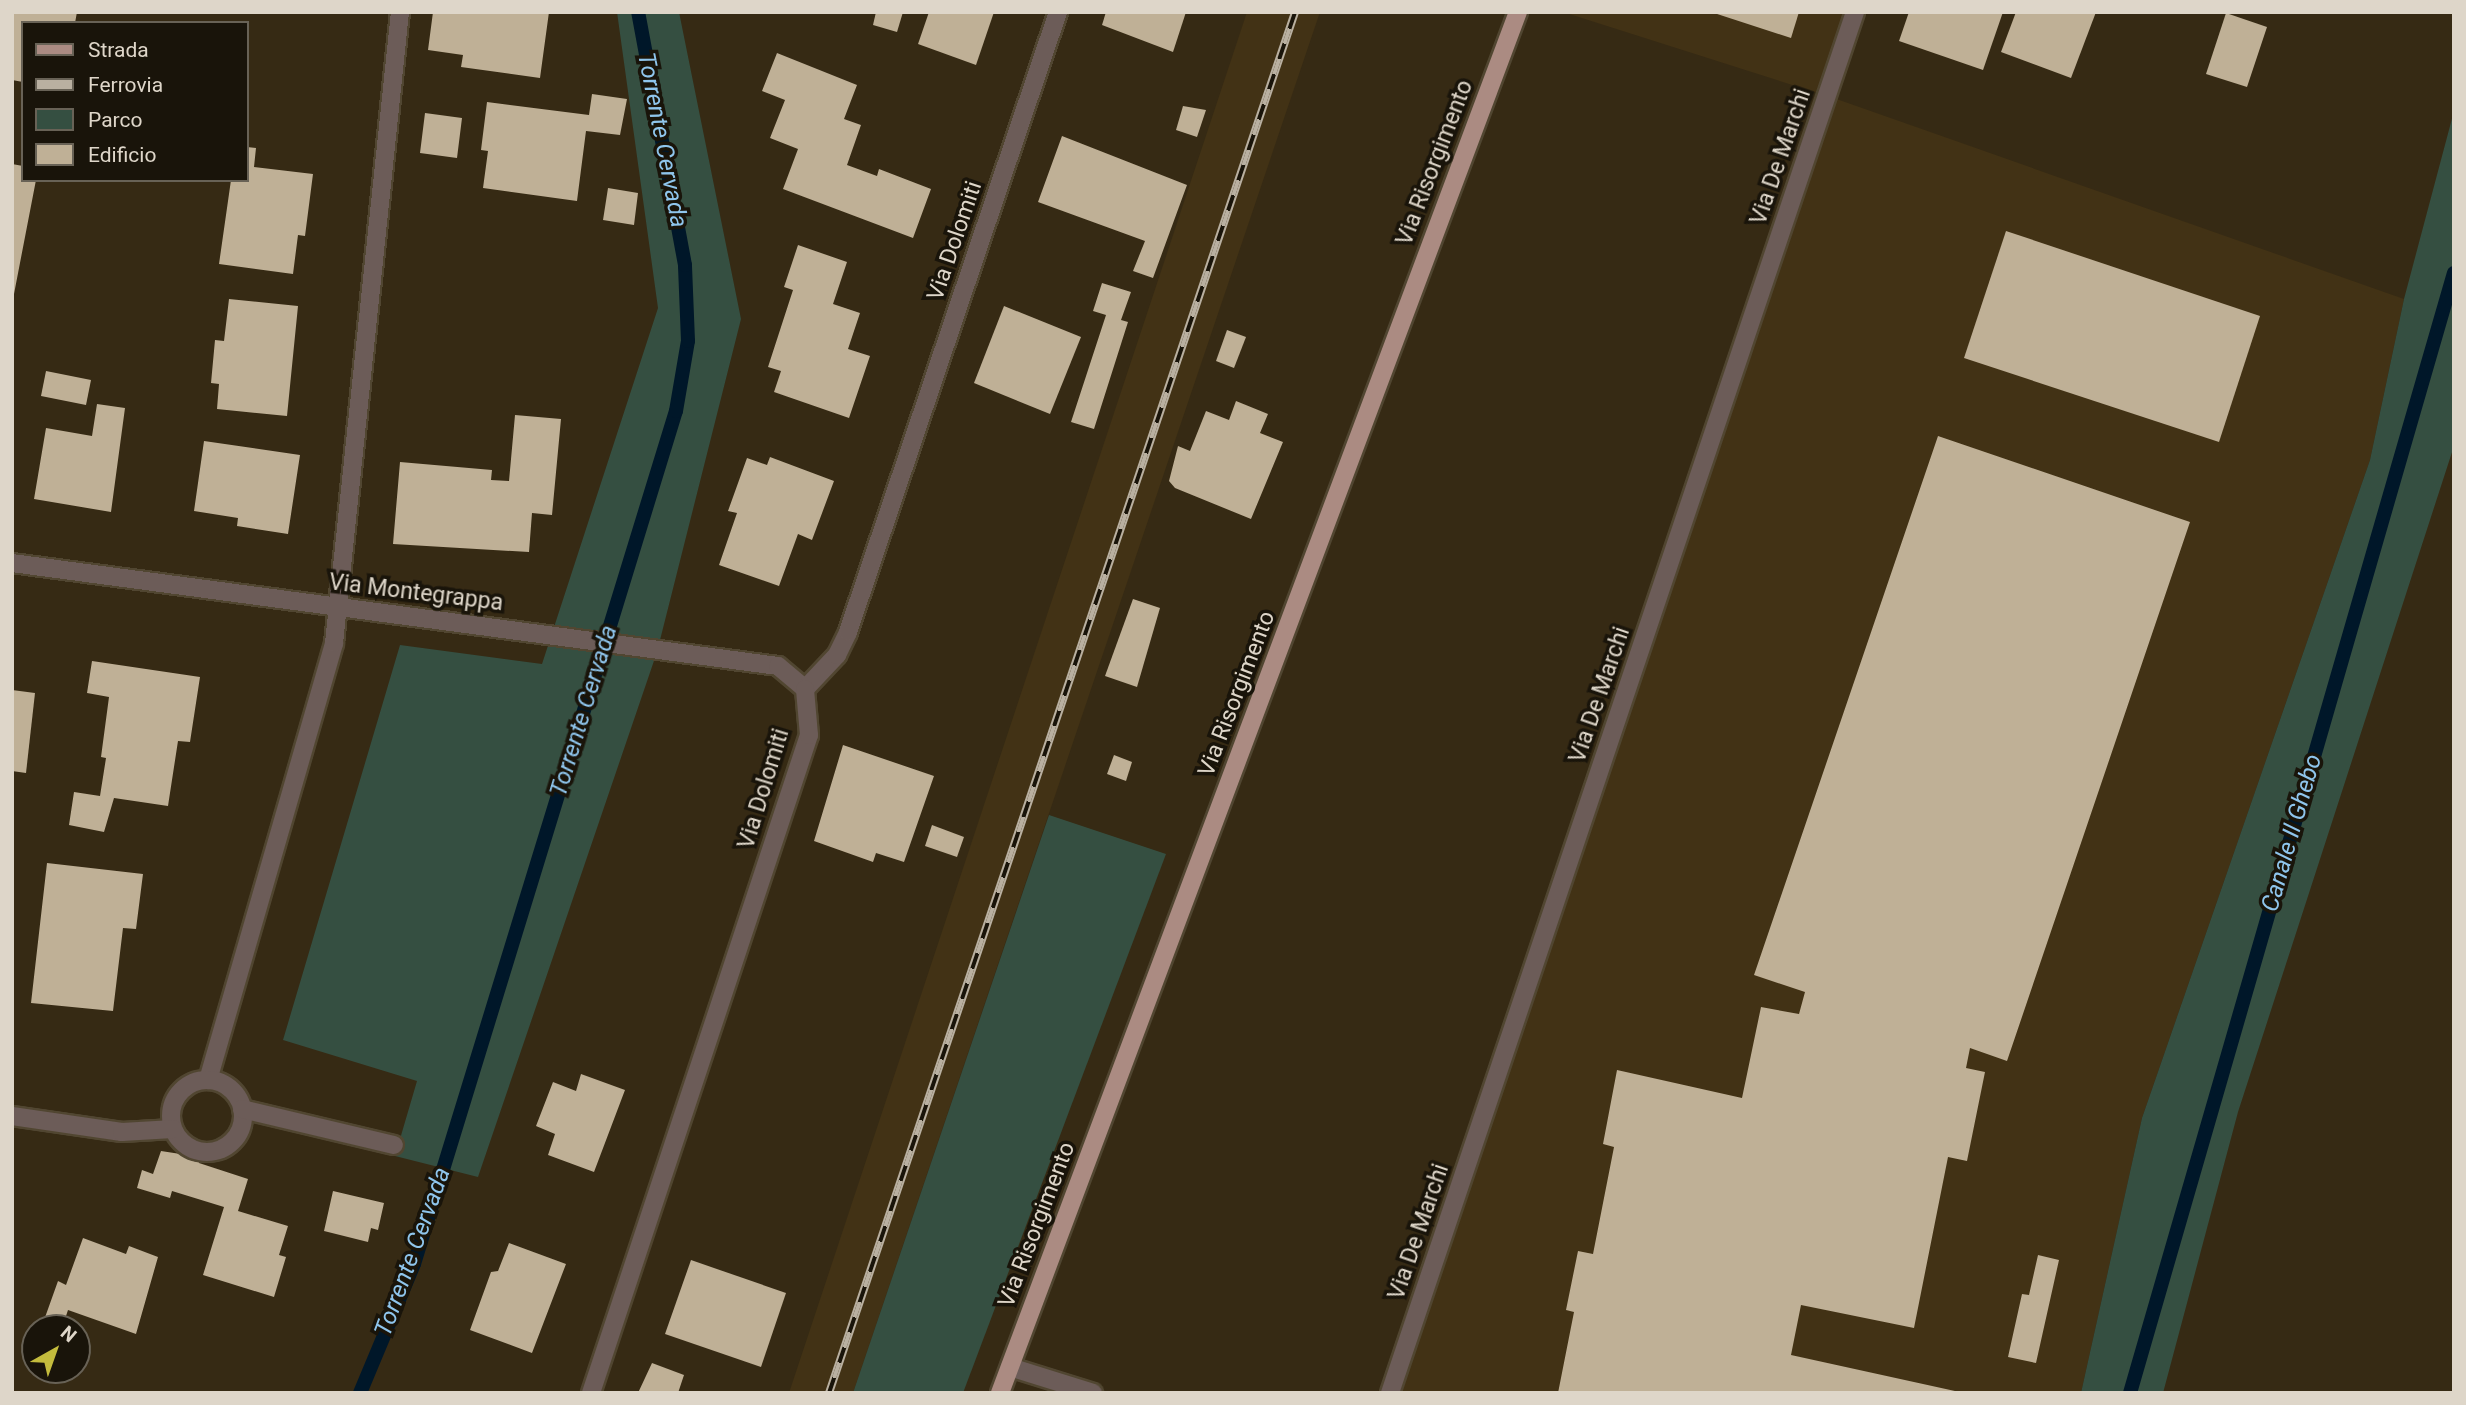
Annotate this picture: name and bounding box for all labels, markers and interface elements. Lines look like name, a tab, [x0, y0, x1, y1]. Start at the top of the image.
legend	[21, 21, 248, 182]
text: Strada	[88, 38, 149, 62]
water label: Torrente Cervada	[631, 50, 693, 230]
text: Ferrovia	[88, 73, 163, 97]
street label: Via Risorgimento	[1391, 76, 1479, 250]
street label: Via De Marchi	[1745, 85, 1817, 229]
text: Parco	[88, 108, 142, 132]
text: Edificio	[88, 143, 156, 167]
street label: Via Dolomiti	[922, 178, 988, 304]
street label: Via Montegrappa	[327, 569, 505, 617]
street label: Via Risorgimento	[1193, 607, 1281, 781]
water label: Torrente Cervada	[544, 622, 624, 800]
street label: Via De Marchi	[1564, 623, 1636, 767]
street label: Via Dolomiti	[733, 726, 795, 852]
water label: Canale Il Ghebo	[2256, 751, 2328, 915]
street label: Via Risorgimento	[993, 1138, 1081, 1312]
street label: Via De Marchi	[1383, 1160, 1455, 1304]
water label: Torrente Cervada	[369, 1164, 457, 1340]
north arrow	[21, 1314, 91, 1384]
text: N	[56, 1321, 81, 1347]

